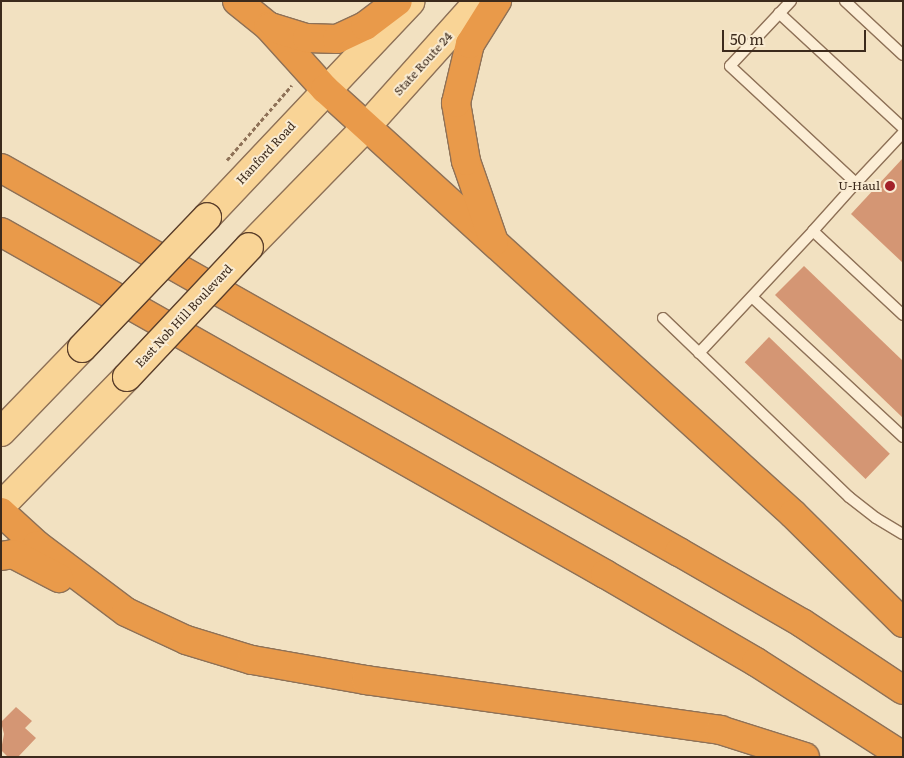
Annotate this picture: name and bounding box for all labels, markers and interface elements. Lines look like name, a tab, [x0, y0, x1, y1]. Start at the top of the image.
scale bar	[724, 20, 868, 52]
text: 50 m	[730, 27, 764, 50]
street label: State Route 24	[391, 29, 455, 99]
street label: Hanford Road	[233, 119, 299, 187]
place label: U-Haul	[838, 179, 880, 193]
marker: U-Haul	[884, 180, 896, 192]
street label: East Nob Hill Boulevard	[133, 262, 235, 370]

